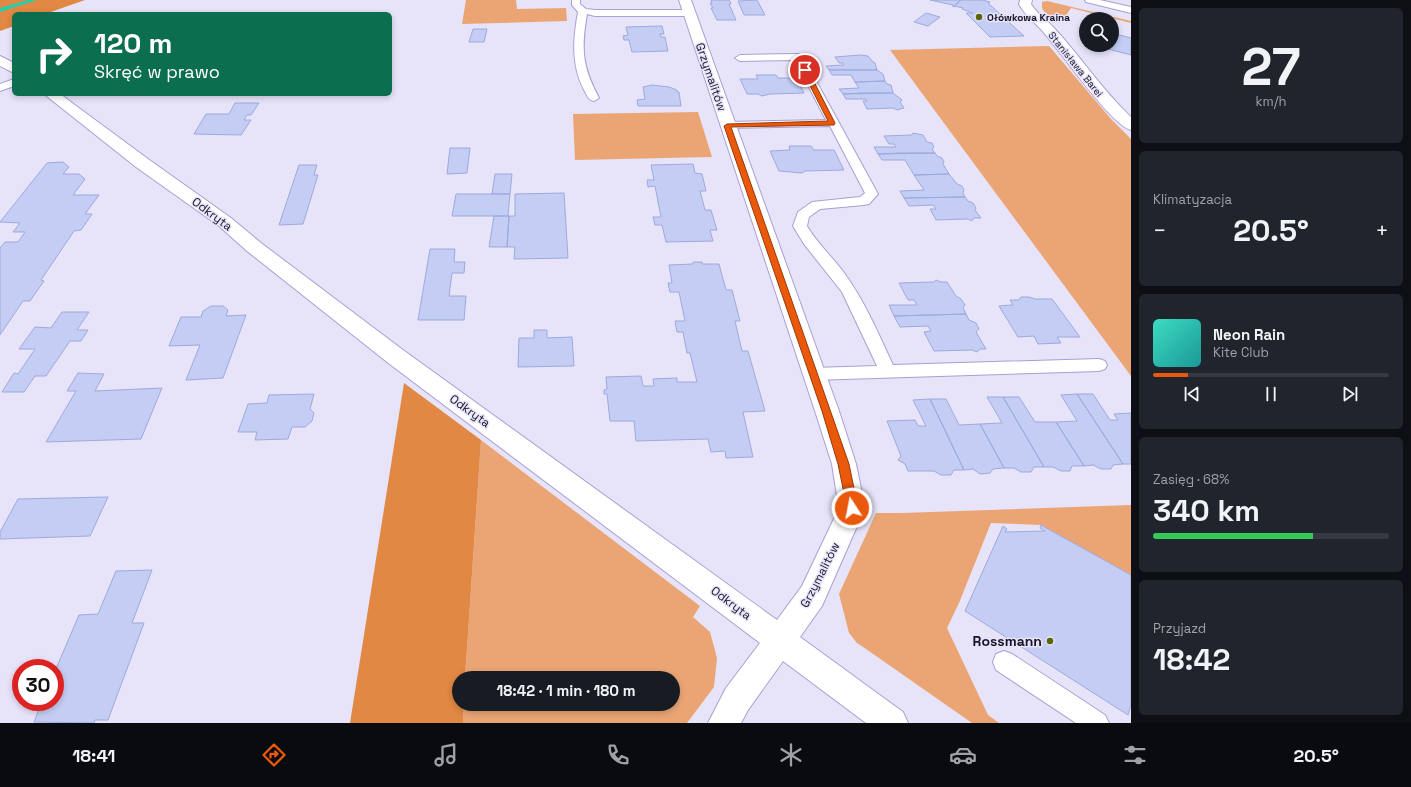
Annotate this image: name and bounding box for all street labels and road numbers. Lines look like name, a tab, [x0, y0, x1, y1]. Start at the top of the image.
street label: Stanisława Barei	[1045, 29, 1106, 100]
street label: Grzymalitów	[692, 41, 730, 113]
street label: Odkryta	[189, 194, 235, 234]
street label: Odkryta	[447, 391, 494, 431]
street label: Grzymalitów	[797, 540, 843, 610]
street label: Odkryta	[708, 583, 754, 623]

